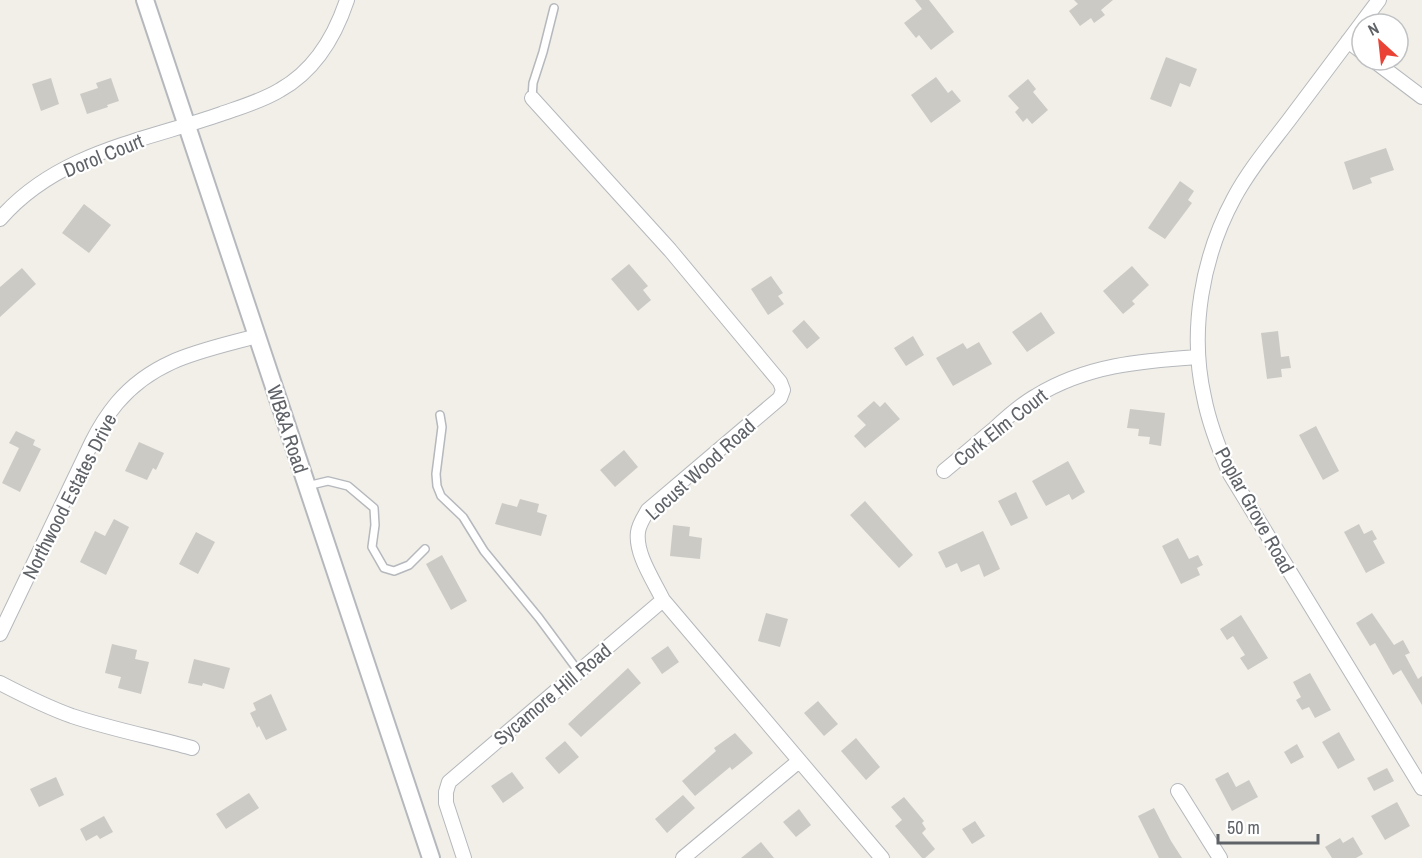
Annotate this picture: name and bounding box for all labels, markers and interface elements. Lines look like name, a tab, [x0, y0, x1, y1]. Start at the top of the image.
north arrow	[1350, 12, 1410, 72]
text: N	[1364, 17, 1382, 41]
street label: Dorol Court	[59, 127, 147, 183]
street label: WB&A Road	[261, 381, 315, 477]
street label: Cork Elm Court	[948, 382, 1053, 472]
street label: Northwood Estates Drive	[16, 409, 122, 583]
street label: Locust Wood Road	[639, 412, 761, 526]
street label: Poplar Grove Road	[1209, 442, 1301, 578]
street label: Sycamore Hill Road	[487, 637, 617, 751]
scale bar	[1218, 807, 1318, 845]
text: 50 m	[1227, 815, 1260, 840]

